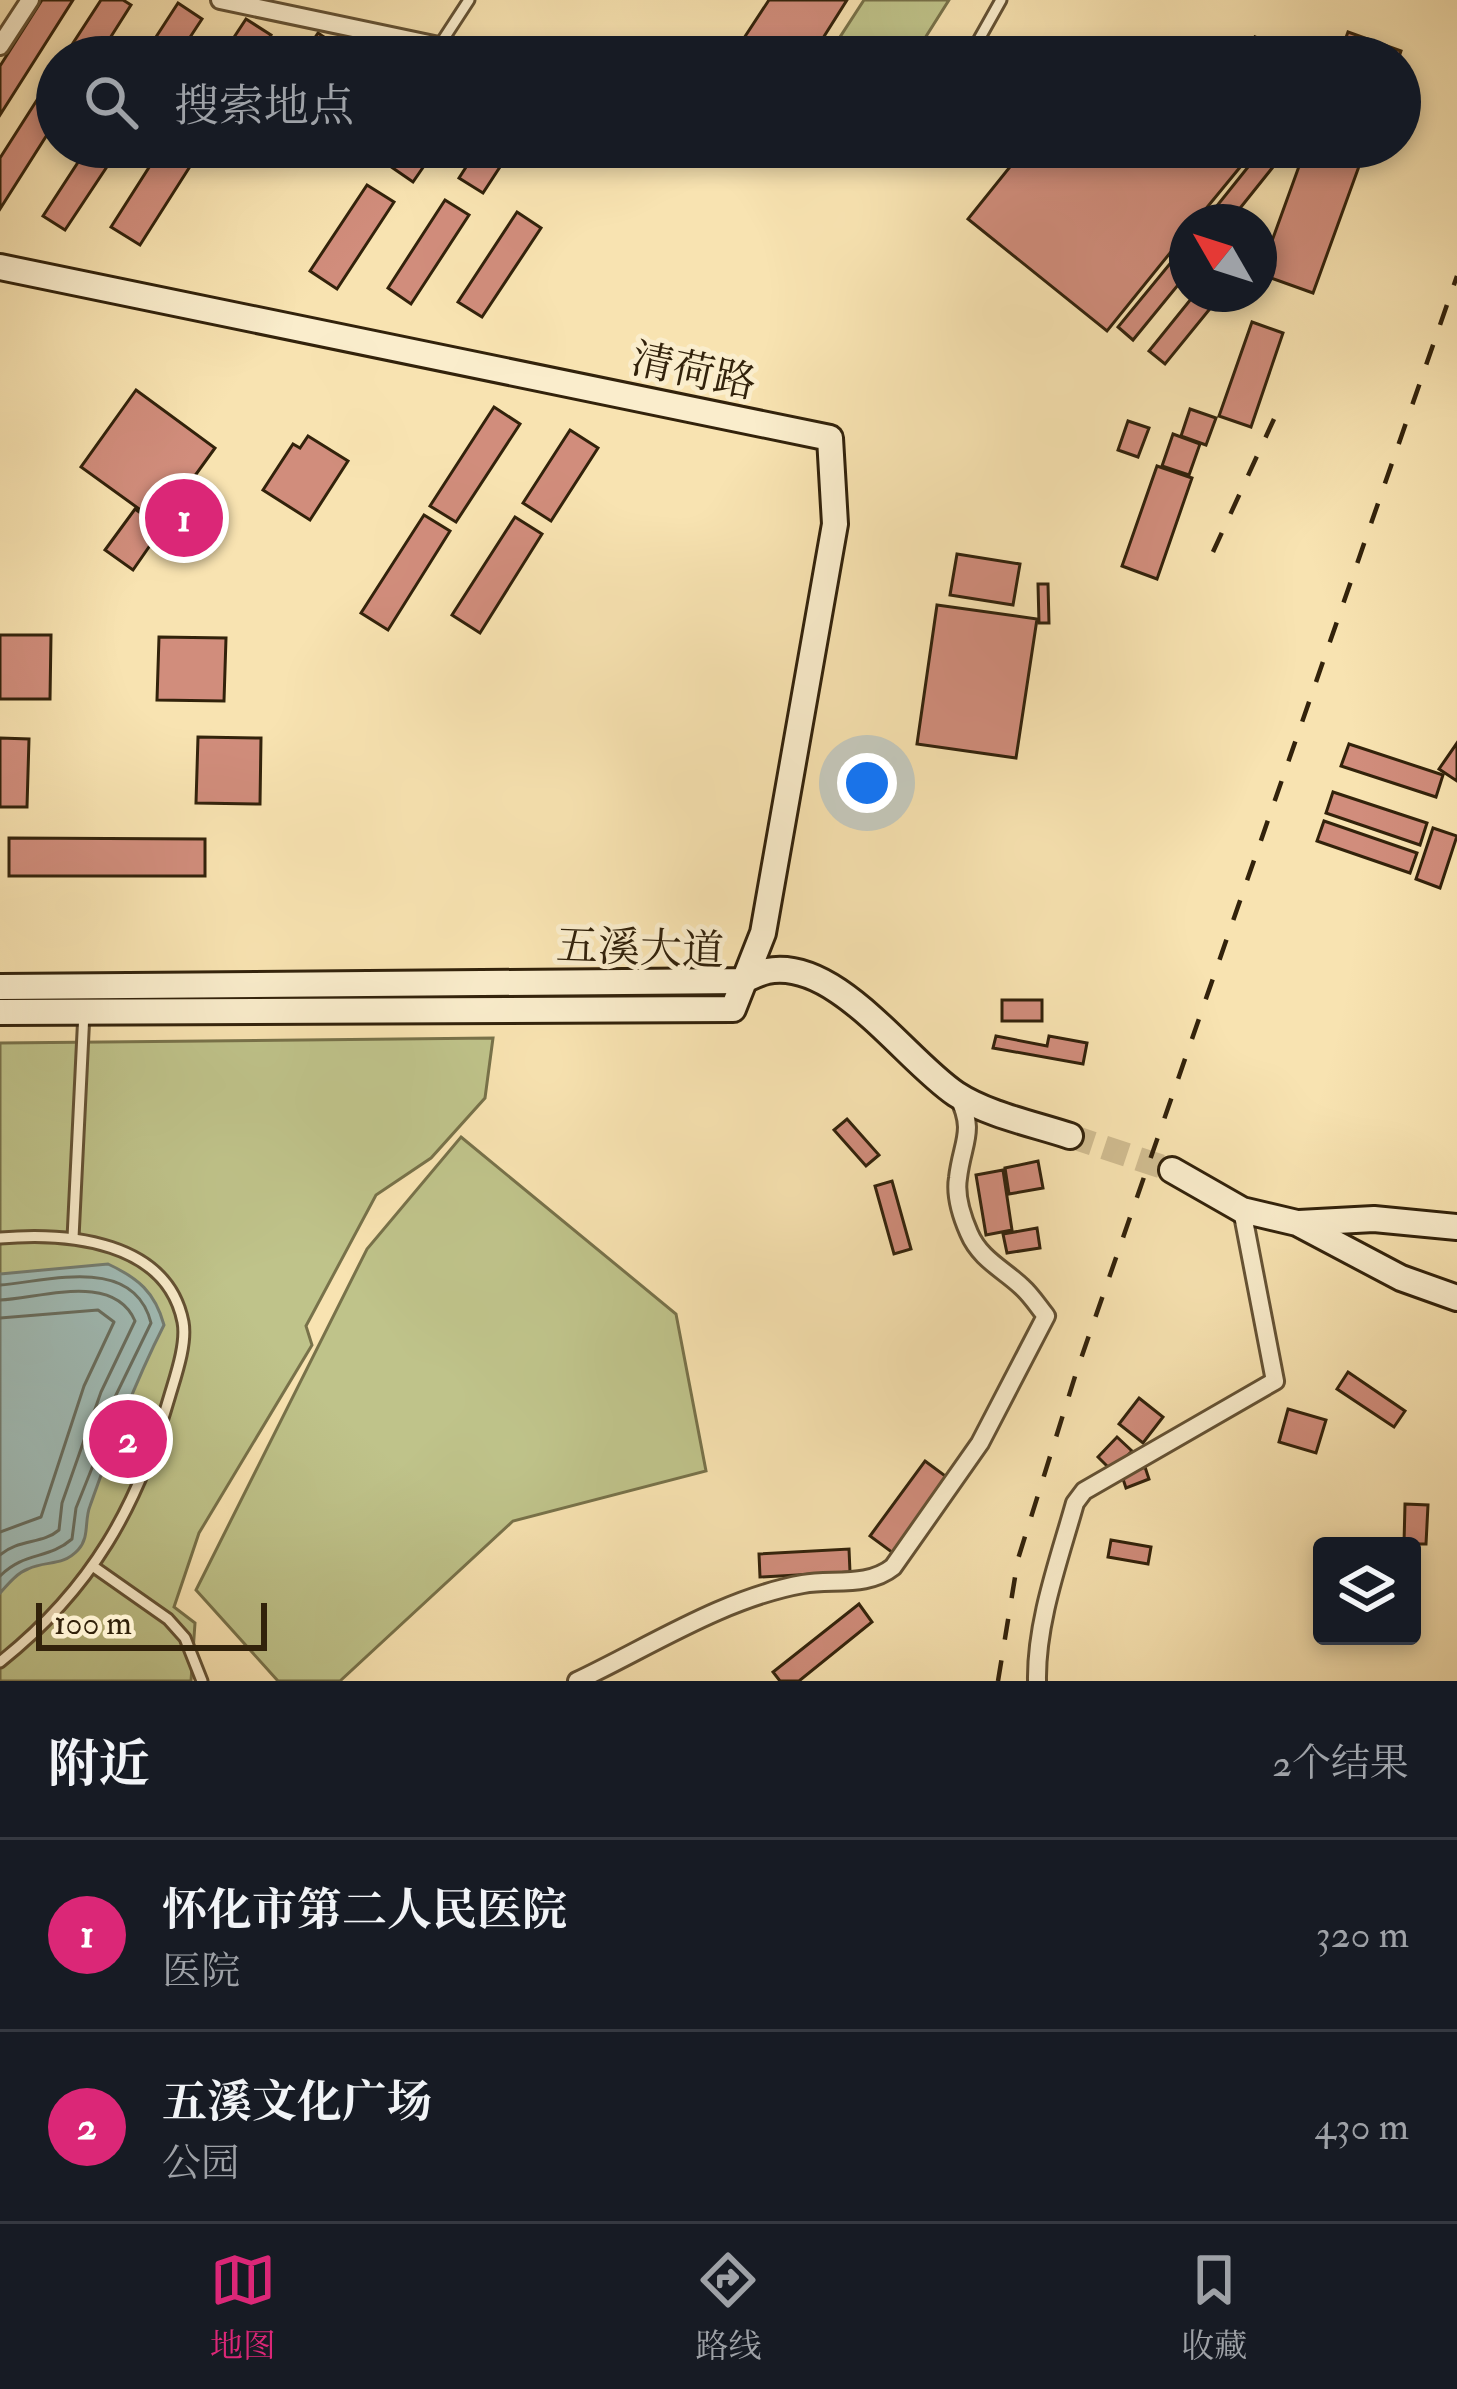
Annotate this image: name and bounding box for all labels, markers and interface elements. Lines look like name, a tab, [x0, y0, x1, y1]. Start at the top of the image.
search box	[36, 36, 1421, 168]
icon: search	[78, 69, 144, 135]
text: 搜索地点	[174, 79, 354, 135]
north arrow	[1169, 204, 1277, 312]
street label: 清荷路	[627, 333, 761, 410]
pin: 1	[145, 473, 223, 563]
your location	[837, 753, 897, 813]
street label: 五溪大道	[555, 920, 725, 978]
pin: 2	[89, 1394, 167, 1484]
map controls	[1313, 1537, 1421, 1645]
button: layers	[1313, 1537, 1421, 1645]
scale bar	[36, 1597, 267, 1650]
text: 100 m	[54, 1603, 132, 1644]
text: 附近	[48, 1733, 150, 1797]
text: 2个结果	[1272, 1739, 1409, 1788]
text: 怀化市第二人民医院	[162, 1883, 567, 1939]
text: 1	[80, 1910, 94, 1959]
text: 320 m	[1316, 1910, 1409, 1959]
text: 医院	[162, 1947, 240, 1996]
text: 五溪文化广场	[162, 2075, 432, 2131]
text: 2	[77, 2102, 97, 2151]
text: 430 m	[1315, 2102, 1409, 2151]
text: 公园	[162, 2139, 240, 2188]
tab: 地图	[210, 2247, 276, 2367]
tab: 路线	[695, 2247, 761, 2367]
tab: 收藏	[1181, 2247, 1247, 2367]

